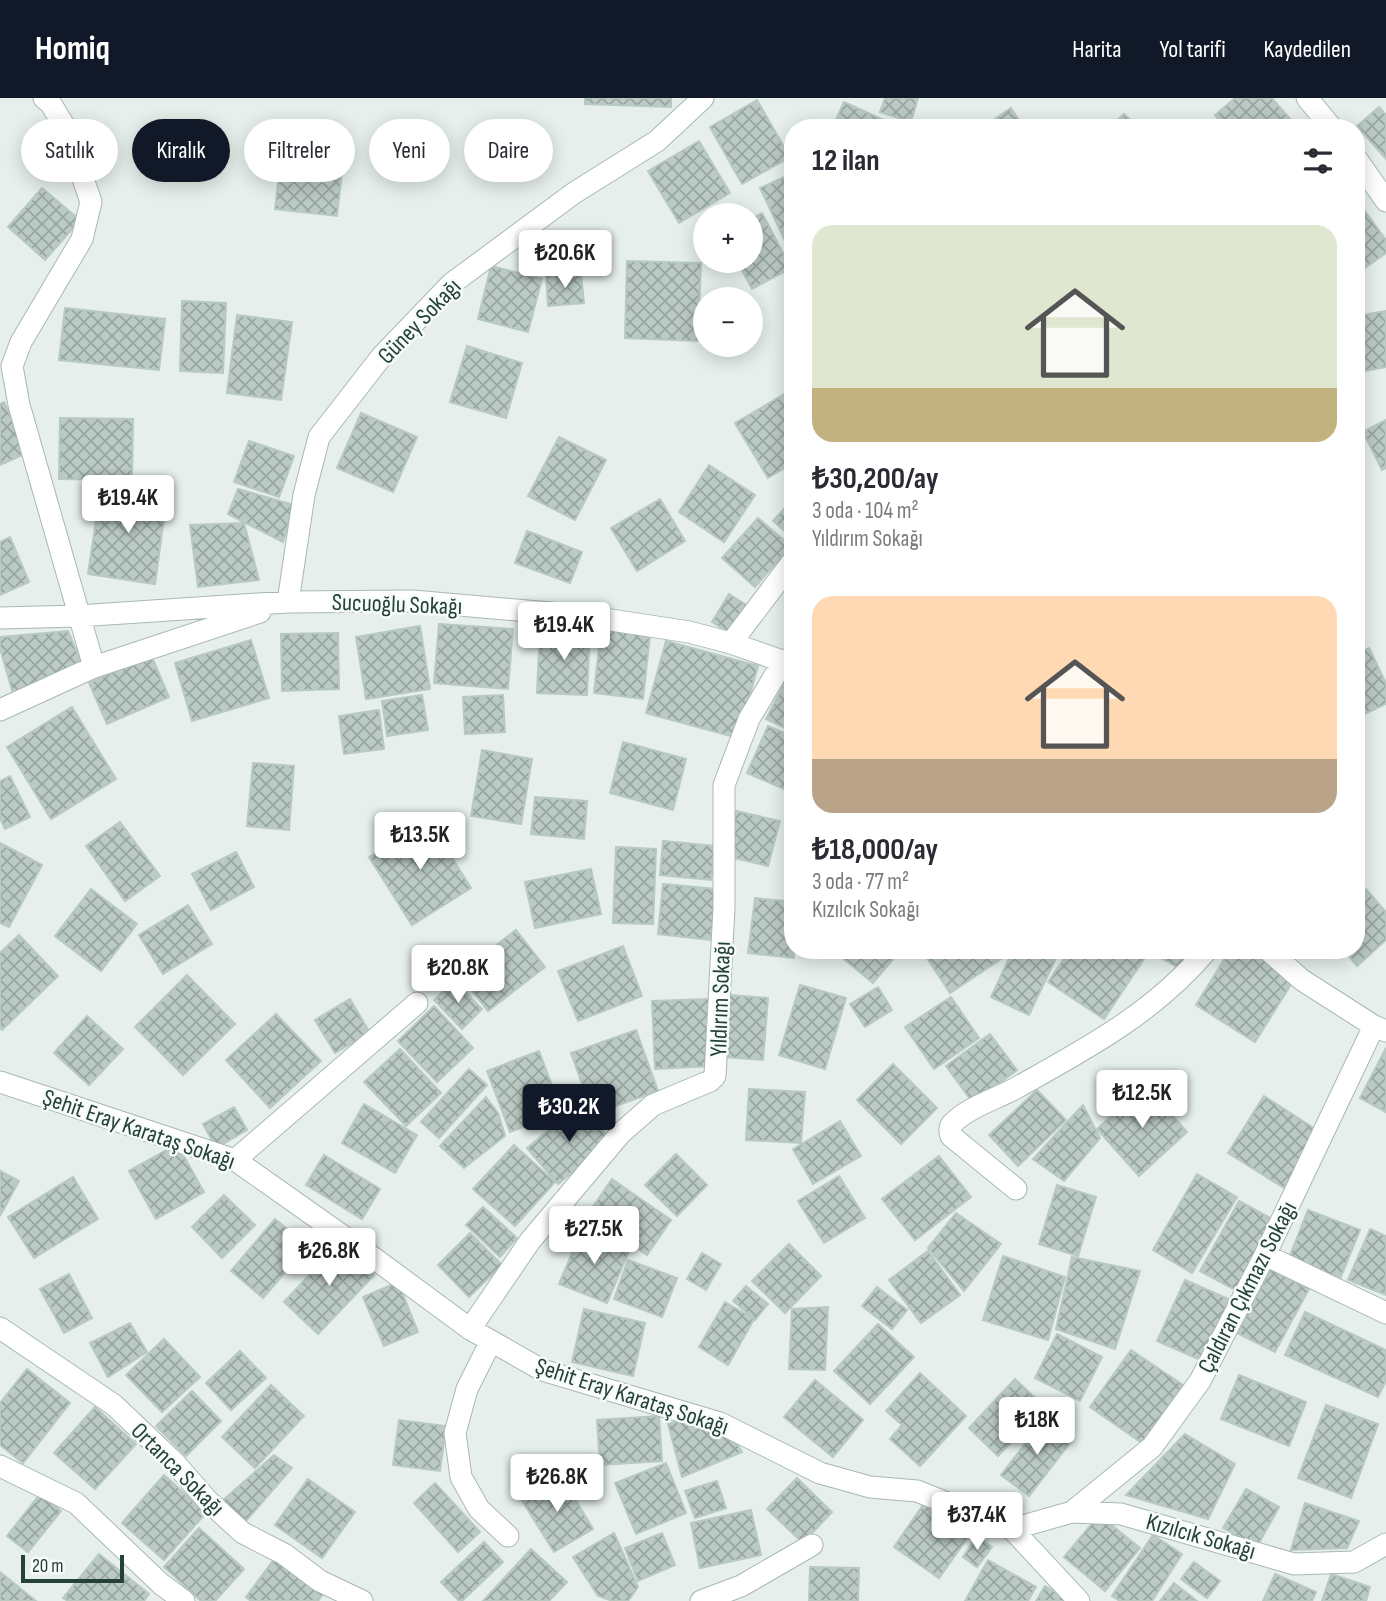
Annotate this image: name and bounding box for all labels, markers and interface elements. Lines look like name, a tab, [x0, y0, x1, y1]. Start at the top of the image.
text: Homiq	[35, 29, 110, 69]
text: Harita	[1072, 35, 1122, 64]
text: Yol tarifi	[1160, 35, 1226, 64]
text: Kaydedilen	[1264, 35, 1351, 64]
chip: Satılık	[21, 119, 118, 182]
chip: Kiralık	[132, 119, 230, 182]
chip: Filtreler	[244, 119, 355, 182]
chip: Yeni	[369, 119, 450, 182]
chip: Daire	[464, 119, 553, 182]
icon: filters	[1299, 142, 1337, 180]
text: 12 ilan	[812, 143, 880, 179]
map controls	[693, 203, 763, 357]
button: +	[693, 203, 763, 273]
pin: ₺20.6K	[508, 230, 622, 290]
text: ₺20.6K	[535, 239, 595, 267]
icon: home	[1012, 270, 1138, 396]
street label: Güney Sokağı	[372, 273, 467, 370]
button: −	[693, 287, 763, 357]
text: ₺30,200/ay	[812, 461, 938, 497]
pin: ₺19.4K	[71, 476, 185, 535]
text: ₺19.4K	[98, 484, 158, 512]
text: 3 oda · 104 m²	[812, 497, 919, 525]
text: Yıldırım Sokağı	[812, 525, 923, 553]
street label: Sucuoğlu Sokağı	[331, 588, 463, 621]
pin: ₺19.4K	[507, 602, 621, 662]
text: ₺19.4K	[534, 611, 594, 639]
icon: home	[1012, 641, 1138, 767]
pin: ₺13.5K	[363, 812, 477, 872]
text: ₺13.5K	[390, 821, 450, 849]
text: ₺18,000/ay	[812, 832, 938, 868]
text: 3 oda · 77 m²	[812, 868, 909, 896]
text: Kızılcık Sokağı	[812, 896, 920, 924]
street label: Yıldırım Sokağı	[704, 941, 737, 1057]
pin: ₺20.8K	[401, 946, 515, 1005]
text: ₺20.8K	[427, 954, 489, 982]
pin: ₺12.5K	[1085, 1070, 1199, 1130]
text: ₺12.5K	[1112, 1079, 1172, 1107]
street label: Şehit Eray Karataş Sokağı	[39, 1083, 239, 1176]
pin: ₺30.2K	[512, 1084, 626, 1144]
text: ₺30.2K	[538, 1093, 600, 1121]
street label: Çaldıran Çıkmazı Sokağı	[1192, 1197, 1303, 1378]
pin: ₺27.5K	[537, 1206, 651, 1266]
text: ₺27.5K	[565, 1215, 623, 1243]
pin: ₺26.8K	[272, 1228, 386, 1288]
text: ₺26.8K	[298, 1237, 360, 1265]
street label: Şehit Eray Karataş Sokağı	[531, 1352, 732, 1441]
pin: ₺18K	[996, 1398, 1078, 1457]
text: ₺18K	[1015, 1406, 1059, 1434]
street label: Ortanca Sokağı	[125, 1416, 231, 1522]
pin: ₺26.8K	[500, 1454, 614, 1514]
text: ₺26.8K	[526, 1463, 588, 1491]
pin: ₺37.4K	[920, 1492, 1034, 1552]
text: ₺37.4K	[948, 1501, 1006, 1529]
street label: Kızılcık Sokağı	[1143, 1507, 1259, 1566]
scale bar	[21, 1552, 124, 1584]
text: 20 m	[32, 1555, 64, 1578]

